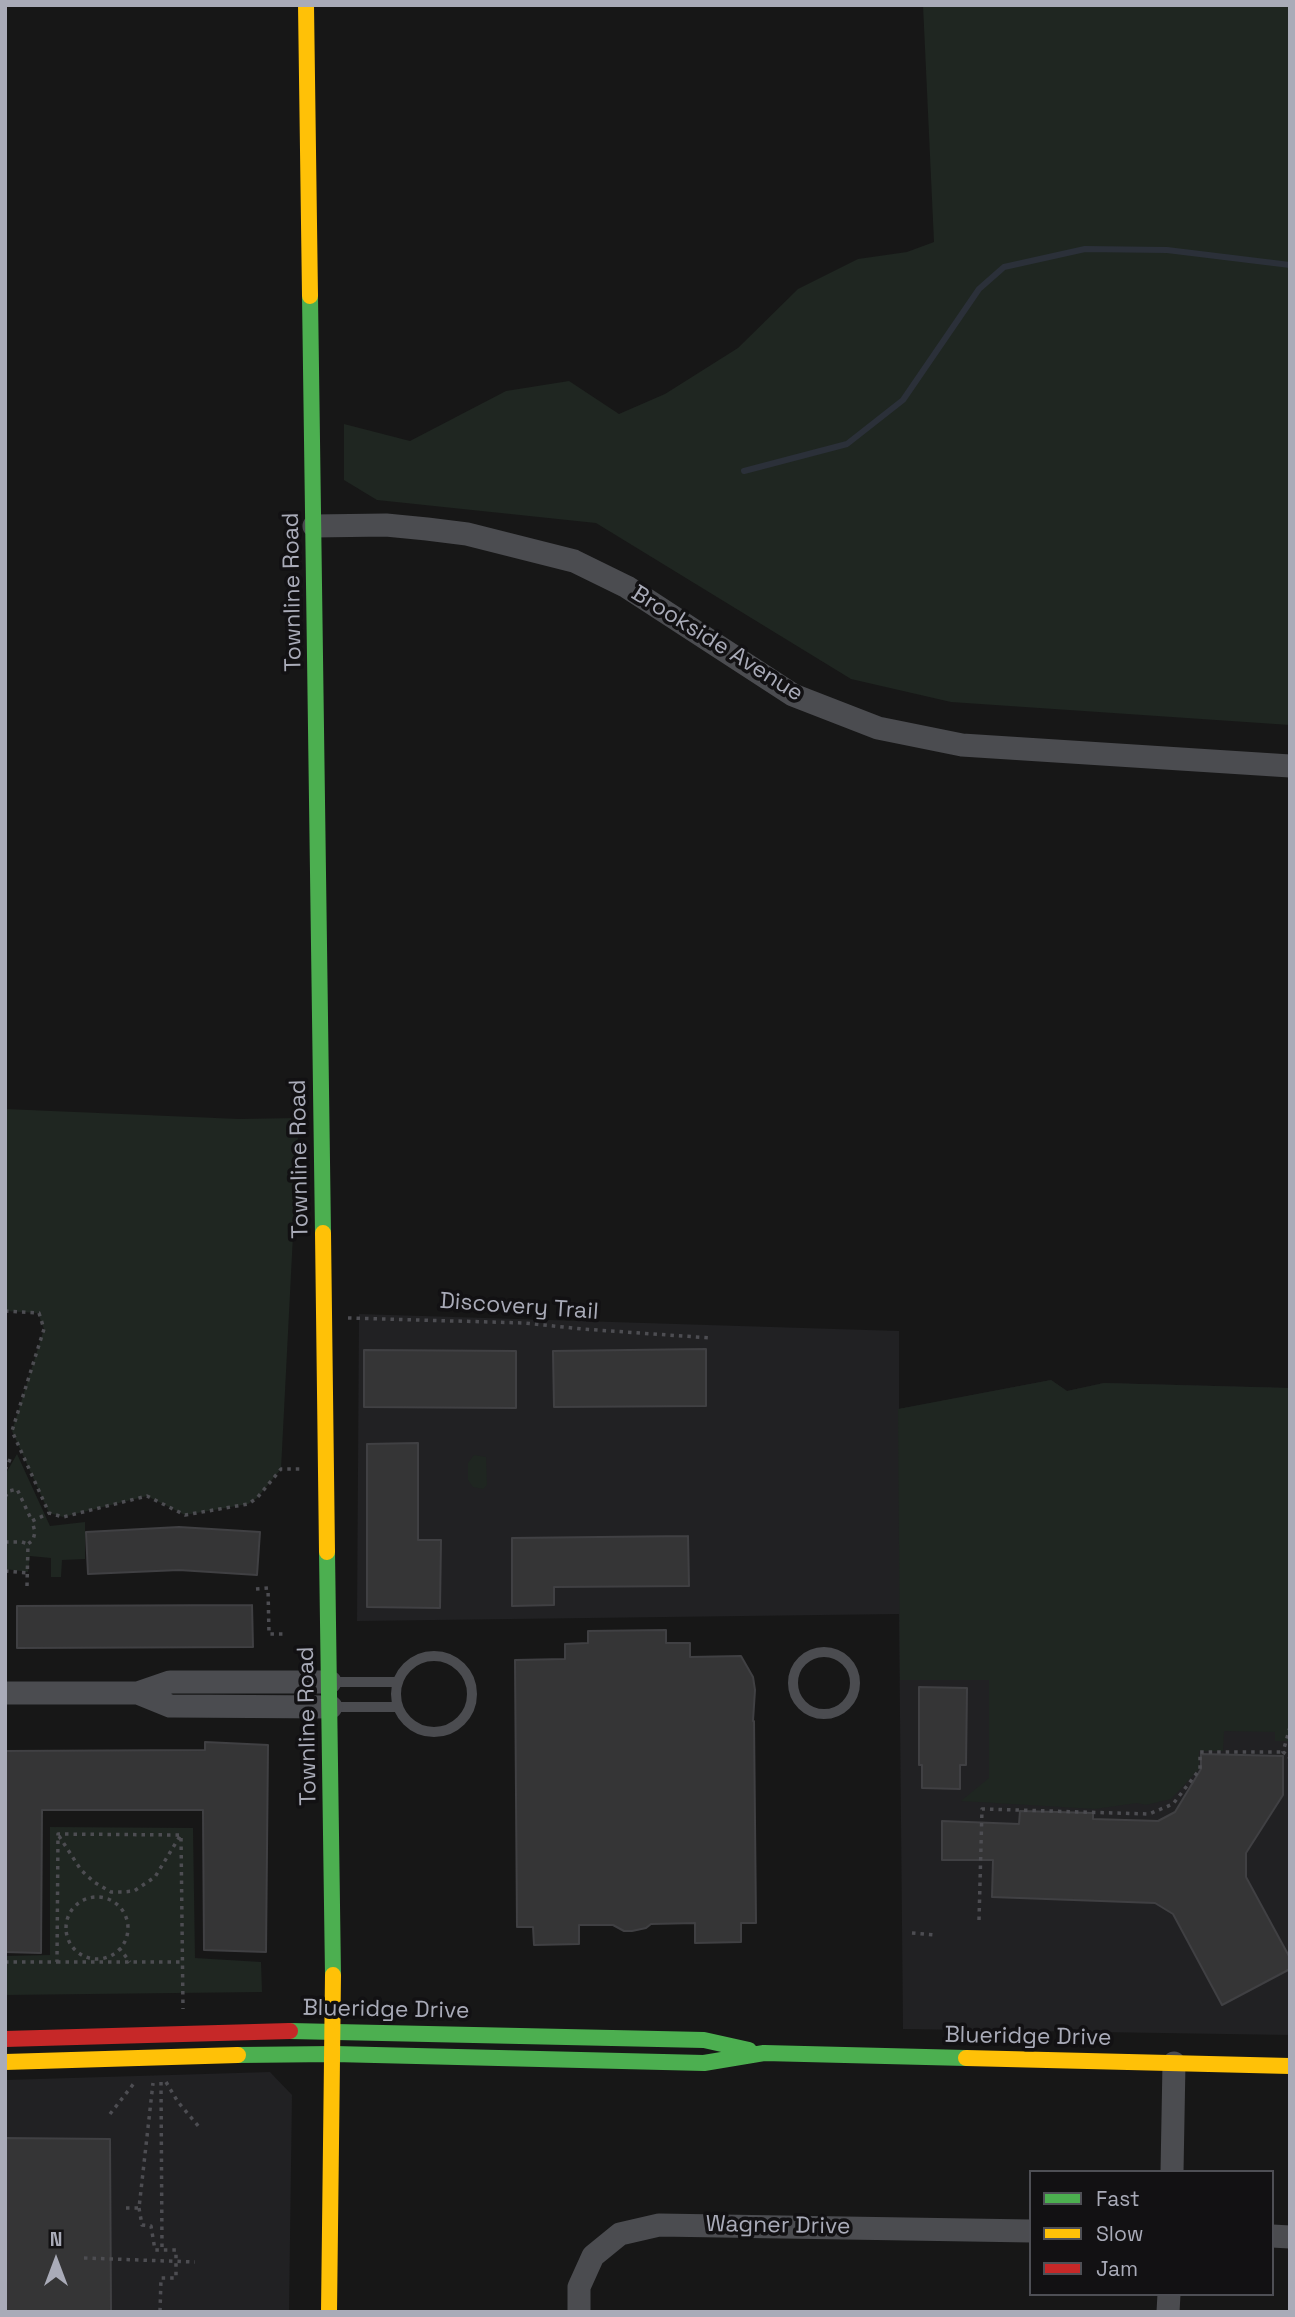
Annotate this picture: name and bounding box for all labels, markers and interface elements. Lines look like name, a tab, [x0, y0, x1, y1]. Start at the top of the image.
street label: Townline Road	[278, 512, 308, 672]
street label: Brookside Avenue	[626, 580, 808, 708]
street label: Townline Road	[285, 1079, 315, 1239]
street label: Discovery Trail	[439, 1288, 599, 1326]
street label: Townline Road	[293, 1646, 323, 1806]
street label: Blueridge Drive	[302, 1995, 470, 2025]
street label: Blueridge Drive	[944, 2022, 1112, 2052]
legend	[1029, 2170, 1274, 2296]
text: Fast	[1096, 2185, 1140, 2212]
street label: Wagner Drive	[705, 2211, 851, 2241]
text: Slow	[1096, 2220, 1144, 2247]
north arrow	[21, 2226, 91, 2296]
text: N	[50, 2227, 62, 2252]
text: Jam	[1096, 2255, 1138, 2282]

